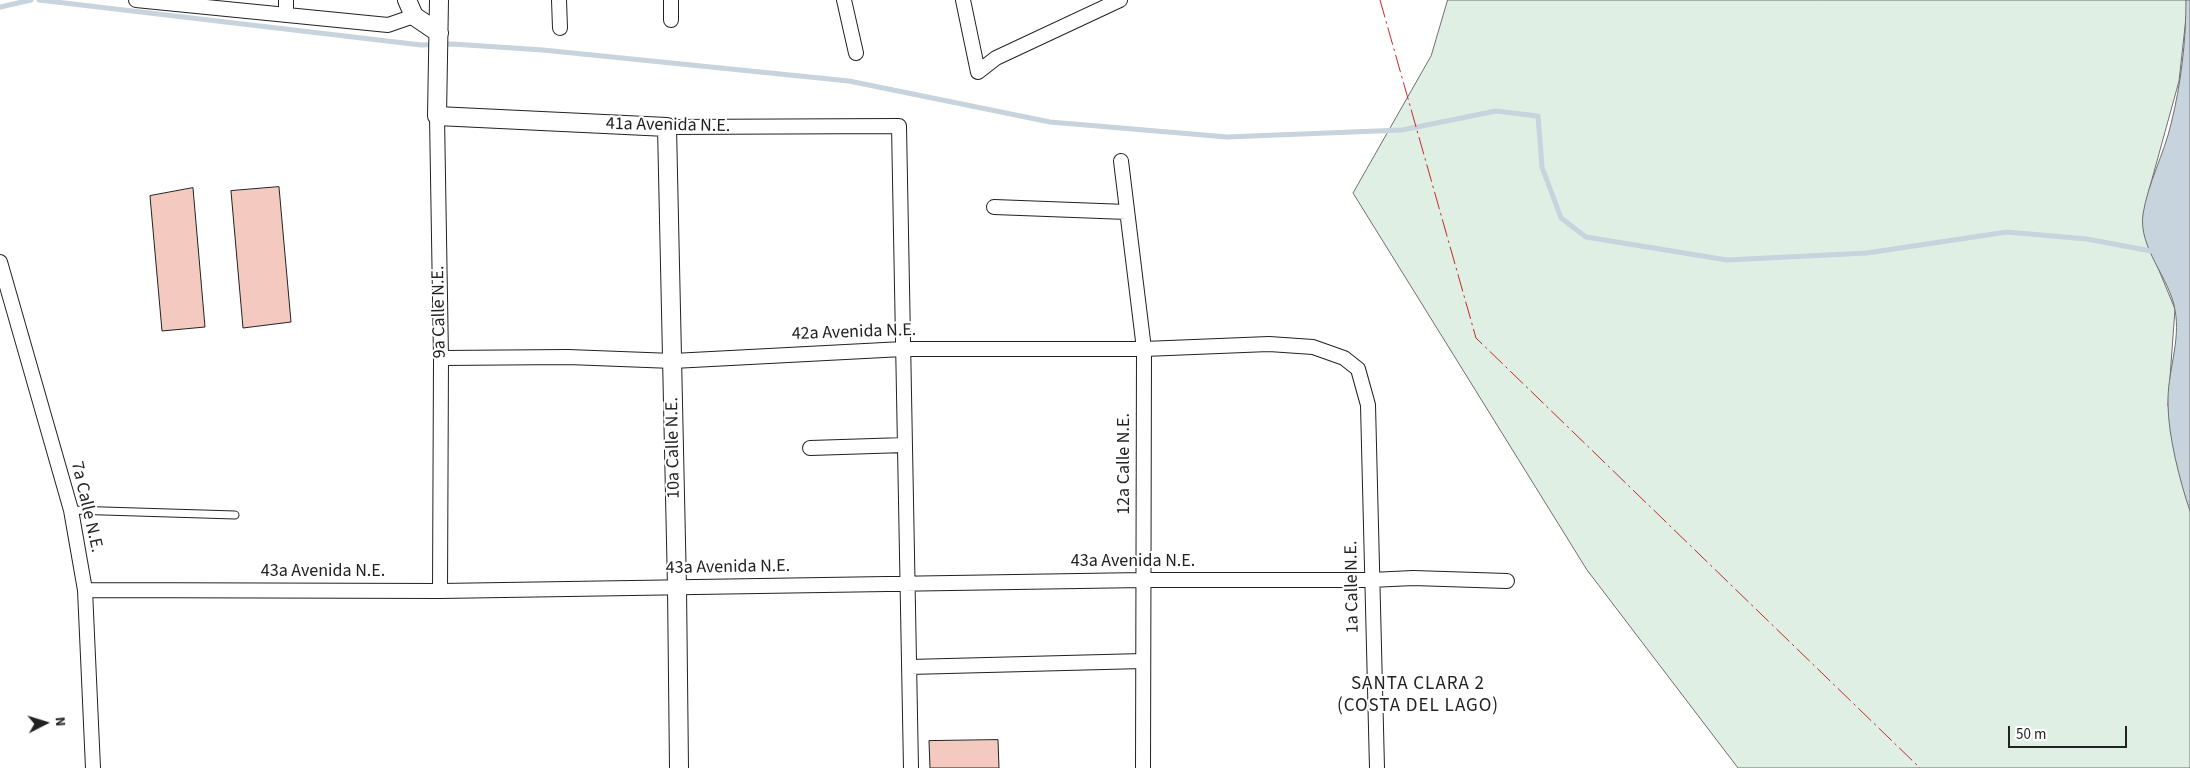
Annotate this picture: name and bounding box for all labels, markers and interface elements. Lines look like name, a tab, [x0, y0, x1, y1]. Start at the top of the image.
street label: 41a Avenida N.E.	[606, 114, 730, 138]
street label: 9a Calle N.E.	[428, 265, 452, 359]
street label: 42a Avenida N.E.	[791, 320, 917, 346]
street label: 10a Calle N.E.	[662, 397, 686, 499]
street label: 12a Calle N.E.	[1114, 413, 1136, 515]
street label: 7a Calle N.E.	[65, 459, 107, 555]
street label: 1a Calle N.E.	[1341, 540, 1365, 634]
street label: 43a Avenida N.E.	[1071, 551, 1195, 573]
street label: 43a Avenida N.E.	[666, 556, 790, 580]
street label: 43a Avenida N.E.	[261, 561, 385, 583]
district label: SANTA CLARA 2 (COSTA DEL LAGO)	[1335, 674, 1501, 718]
north arrow	[20, 698, 70, 748]
text: N	[50, 716, 70, 727]
scale bar	[2010, 716, 2129, 748]
text: 50 m	[2016, 724, 2046, 745]

